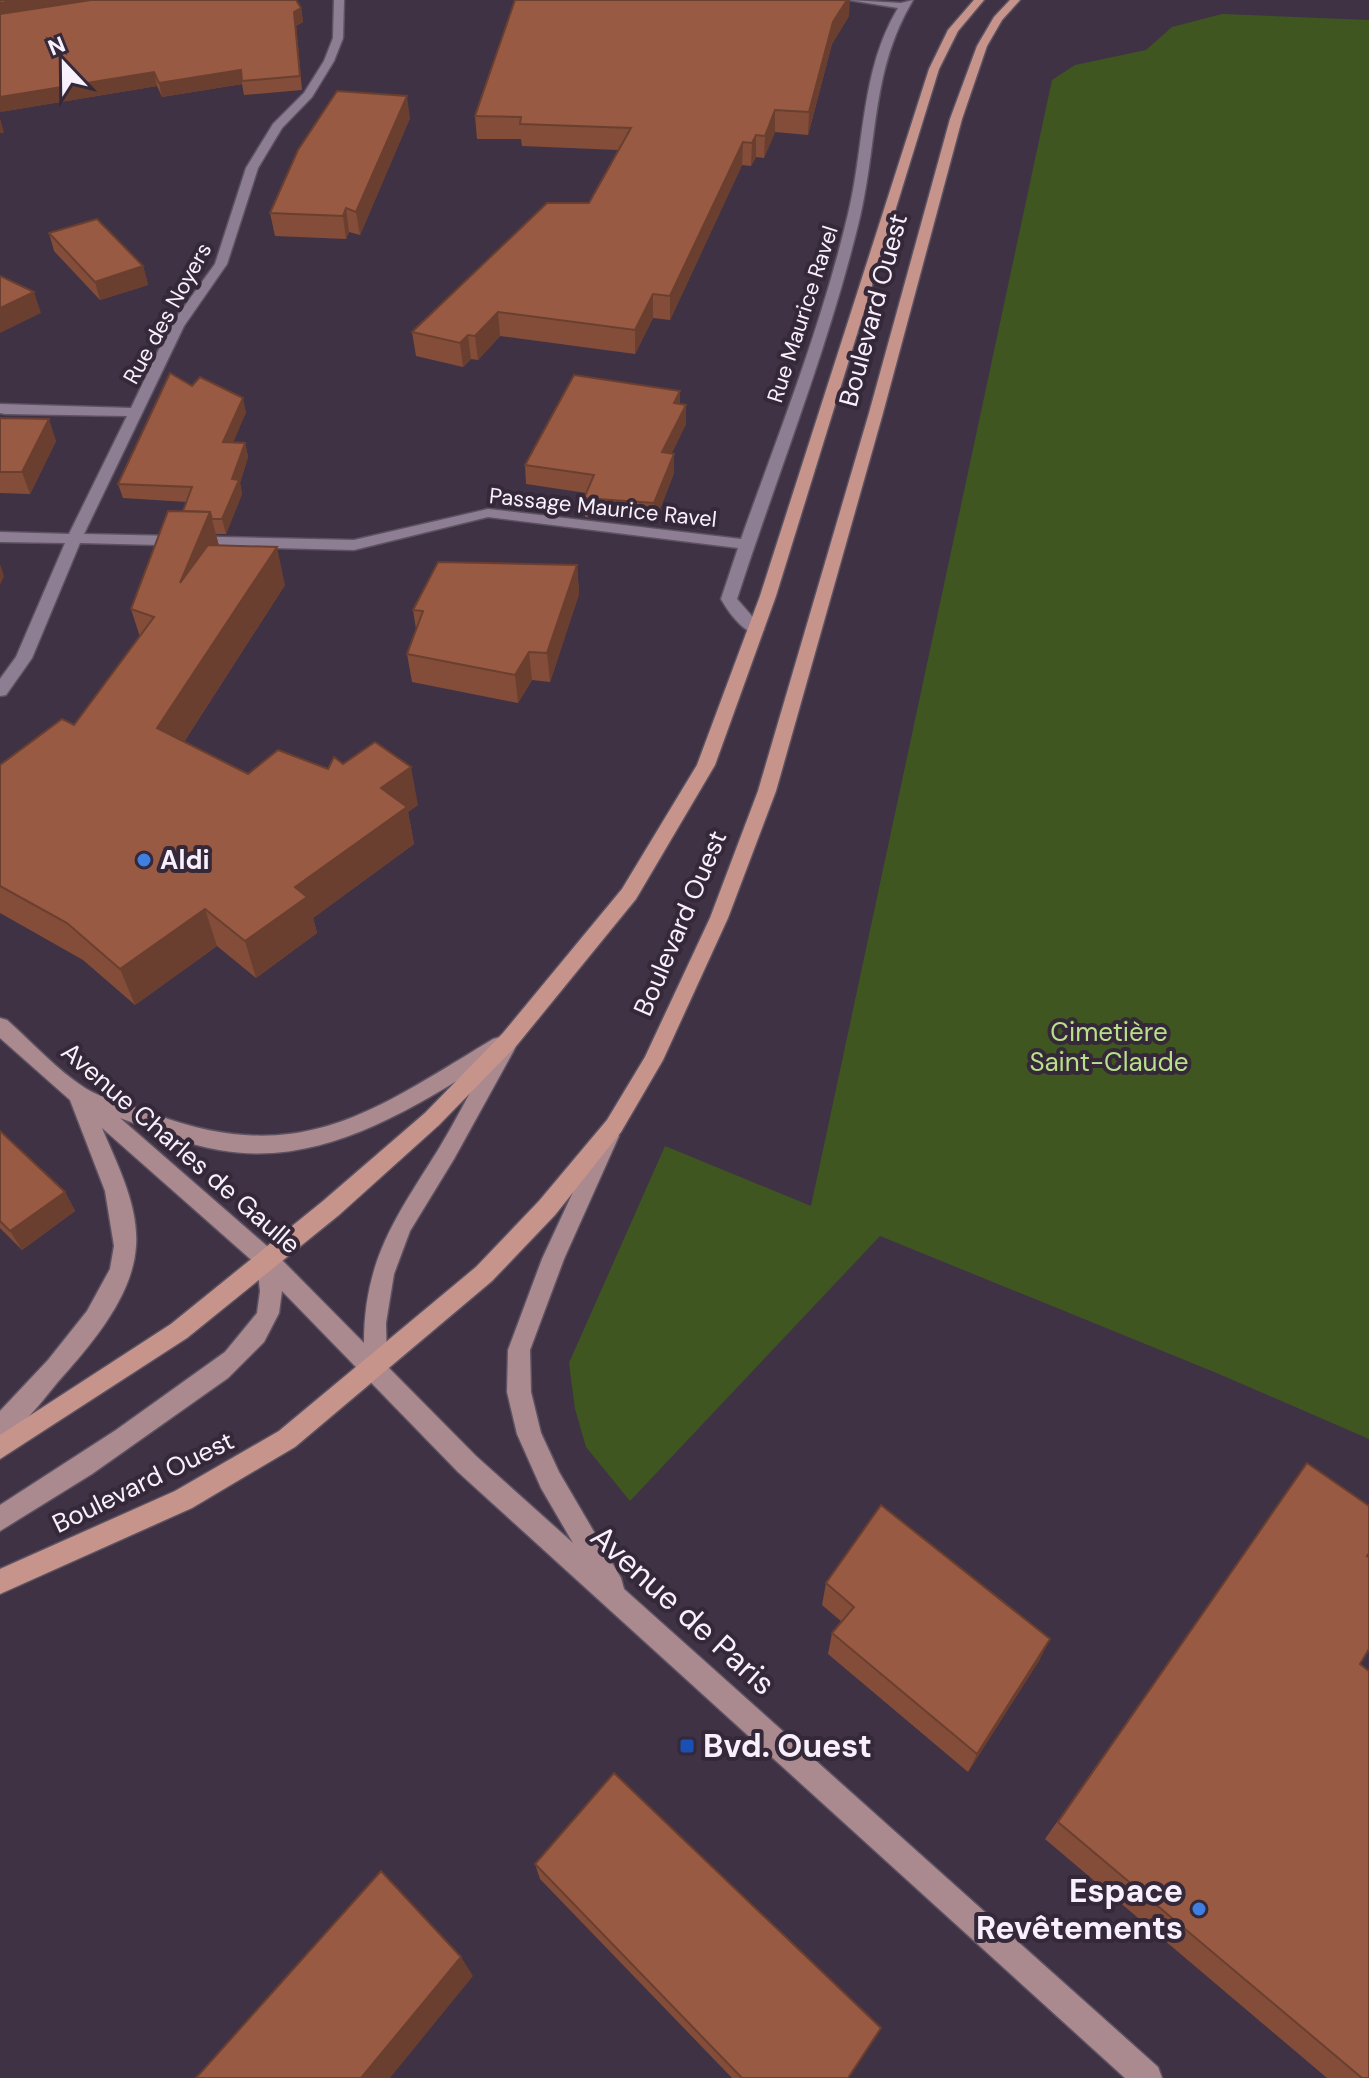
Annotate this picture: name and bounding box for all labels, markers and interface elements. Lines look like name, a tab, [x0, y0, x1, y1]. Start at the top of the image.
north arrow	[24, 24, 104, 104]
text: N	[44, 29, 70, 62]
street label: Boulevard Ouest	[831, 210, 915, 410]
street label: Rue Maurice Ravel	[760, 222, 845, 406]
street label: Rue des Noyers	[117, 237, 218, 389]
street label: Passage Maurice Ravel	[488, 481, 718, 534]
street label: Boulevard Ouest	[626, 825, 734, 1021]
place label: Aldi	[160, 843, 210, 877]
marker: Aldi	[135, 851, 153, 869]
park label: Cimetière Saint-Claude	[1029, 1015, 1189, 1079]
street label: Avenue Charles de Gaulle	[54, 1035, 308, 1261]
street label: Boulevard Ouest	[47, 1423, 239, 1541]
street label: Avenue de Paris	[582, 1516, 784, 1704]
place label: Bvd. Ouest	[703, 1725, 872, 1767]
marker: Bvd. Ouest	[678, 1737, 696, 1755]
place label: Espace Revêtements	[976, 1870, 1183, 1949]
marker: Espace Revêtements	[1190, 1900, 1208, 1918]

